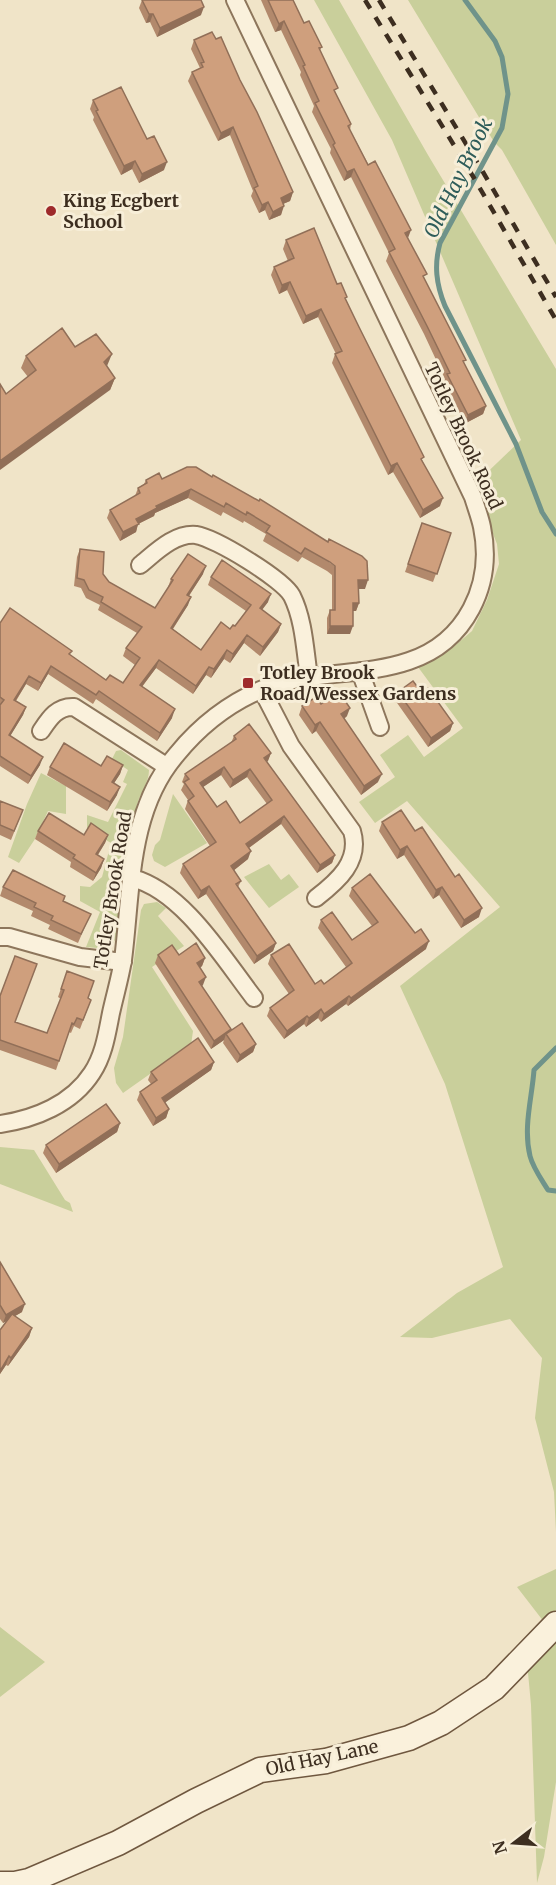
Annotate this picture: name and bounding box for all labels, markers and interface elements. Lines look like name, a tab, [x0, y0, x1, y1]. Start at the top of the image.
water label: Old Hay Brook	[418, 114, 497, 242]
place label: King Ecgbert School	[63, 189, 180, 233]
marker: King Ecgbert School	[44, 204, 58, 218]
street label: Totley Brook Road	[419, 359, 508, 513]
place label: Totley Brook Road/Wessex Gardens	[260, 661, 456, 705]
marker: Totley Brook Road/Wessex Gardens	[241, 676, 255, 690]
street label: Totley Brook Road	[89, 809, 136, 970]
street label: Old Hay Lane	[263, 1734, 380, 1781]
north arrow	[484, 1813, 544, 1873]
text: N	[488, 1838, 511, 1856]

